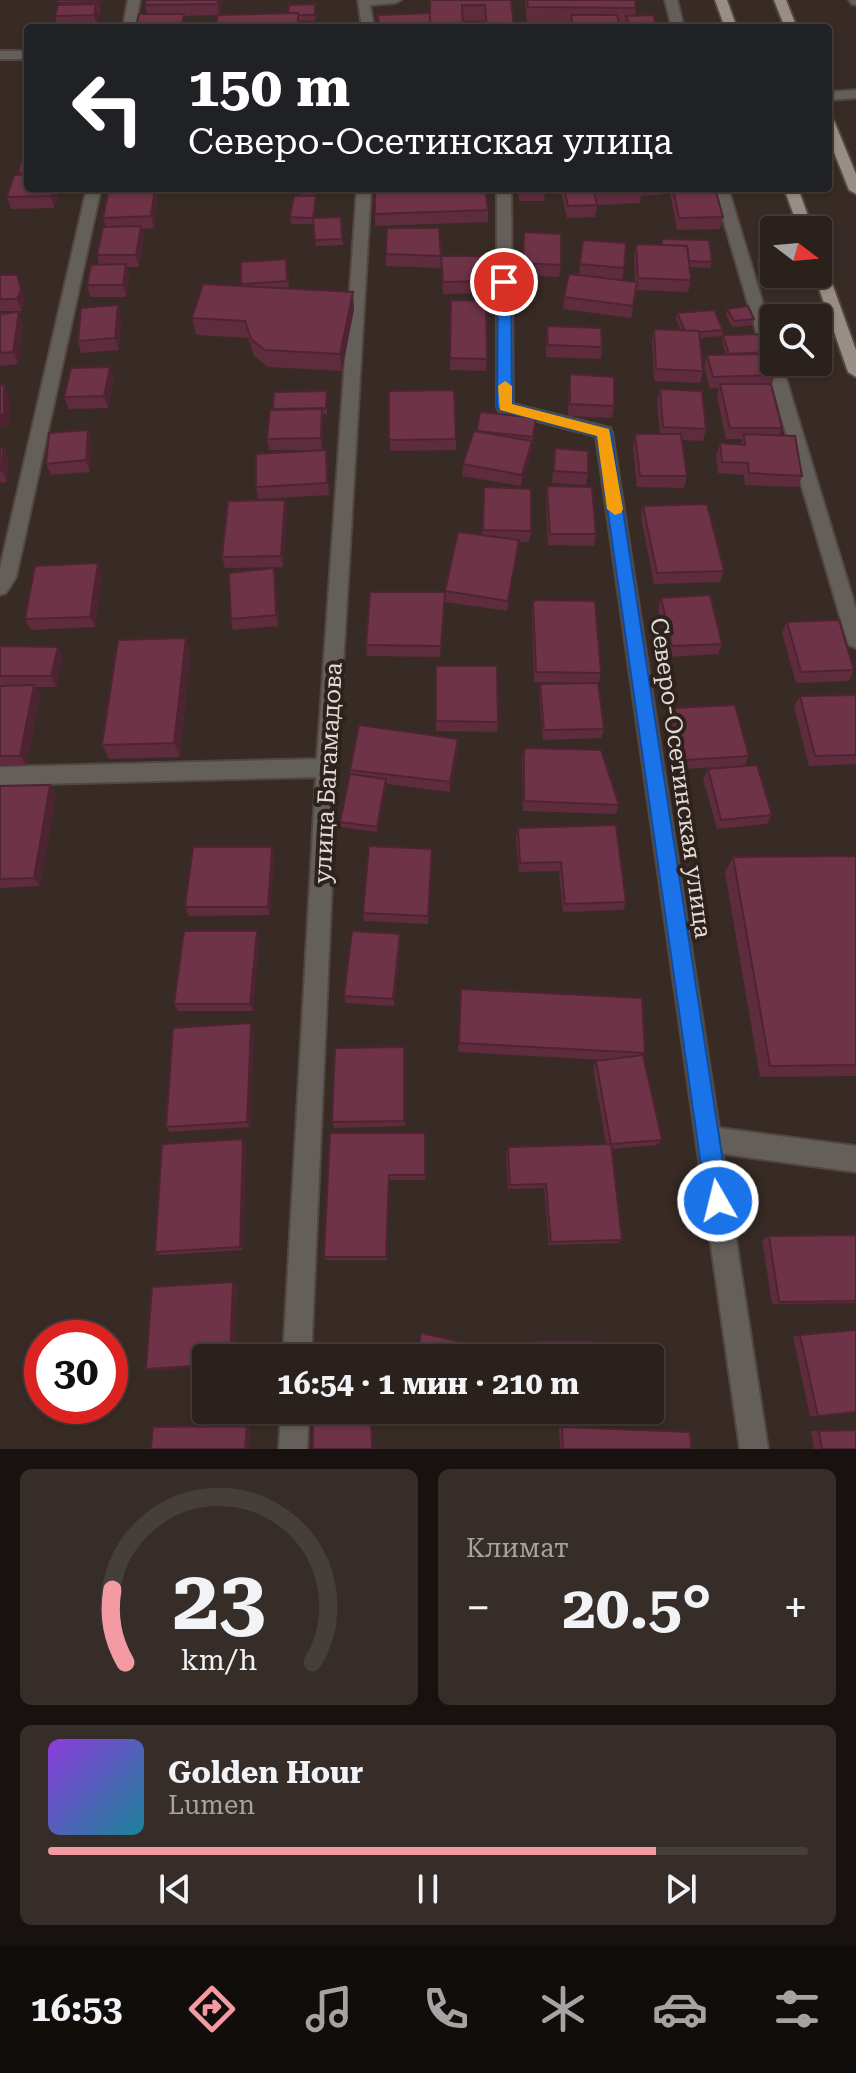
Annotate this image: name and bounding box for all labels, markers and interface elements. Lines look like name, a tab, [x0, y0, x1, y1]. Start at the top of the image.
text: 150 m	[188, 54, 350, 120]
icon: left	[56, 56, 160, 160]
text: Северо-Осетинская улица	[188, 121, 673, 163]
north arrow	[760, 216, 832, 288]
map controls	[760, 216, 832, 376]
pin	[470, 248, 538, 316]
icon: arrive	[482, 260, 526, 304]
button: search	[760, 304, 832, 376]
street label: Северо-Осетинская улица	[645, 616, 717, 940]
street label: улица Багамадова	[308, 662, 348, 884]
position arrow	[676, 1159, 760, 1243]
speed limit sign: 30	[24, 1320, 128, 1424]
text: 16:54 · 1 мин · 210 m	[277, 1366, 579, 1401]
text: Климат	[466, 1533, 569, 1563]
text: 23	[172, 1552, 266, 1649]
text: 20.5°	[562, 1572, 712, 1643]
text: −	[466, 1582, 491, 1634]
text: +	[783, 1582, 808, 1634]
text: km/h	[181, 1643, 257, 1677]
text: Golden Hour	[168, 1755, 363, 1790]
text: Lumen	[168, 1790, 255, 1820]
icon: previous	[153, 1867, 197, 1911]
icon: pause	[406, 1867, 450, 1911]
icon: next	[659, 1867, 703, 1911]
icon: directions	[184, 1981, 240, 2037]
icon: music	[301, 1981, 357, 2037]
icon: phone	[418, 1981, 474, 2037]
icon: climate	[535, 1981, 591, 2037]
icon: car	[652, 1981, 708, 2037]
icon: filters	[769, 1981, 825, 2037]
text: 16:53	[31, 1988, 122, 2030]

